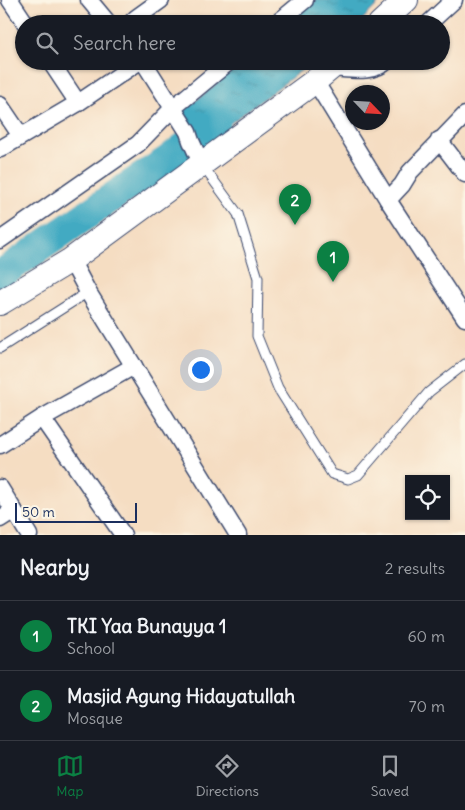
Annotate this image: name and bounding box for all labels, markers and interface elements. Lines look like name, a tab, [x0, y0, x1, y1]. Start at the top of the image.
search box	[15, 15, 450, 70]
icon: search	[33, 29, 61, 57]
text: Search here	[73, 31, 176, 55]
north arrow	[345, 85, 390, 130]
pin: 2	[279, 184, 311, 225]
pin: 1	[317, 241, 349, 282]
your location	[188, 357, 214, 383]
map controls	[405, 475, 450, 520]
button: locate	[405, 475, 450, 520]
scale bar	[15, 500, 138, 523]
text: 50 m	[22, 503, 55, 521]
text: Nearby	[20, 554, 90, 581]
text: 2 results	[385, 558, 445, 578]
text: TKI Yaa Bunayya 1	[67, 614, 227, 638]
text: 1	[33, 626, 39, 646]
text: 60 m	[407, 626, 445, 646]
text: School	[67, 638, 115, 658]
text: Masjid Agung Hidayatullah	[67, 684, 295, 708]
text: 2	[32, 696, 40, 716]
text: 70 m	[409, 696, 445, 716]
text: Mosque	[67, 708, 123, 728]
tab: Map	[56, 752, 84, 800]
tab: Directions	[196, 752, 259, 800]
tab: Saved	[371, 752, 409, 800]

